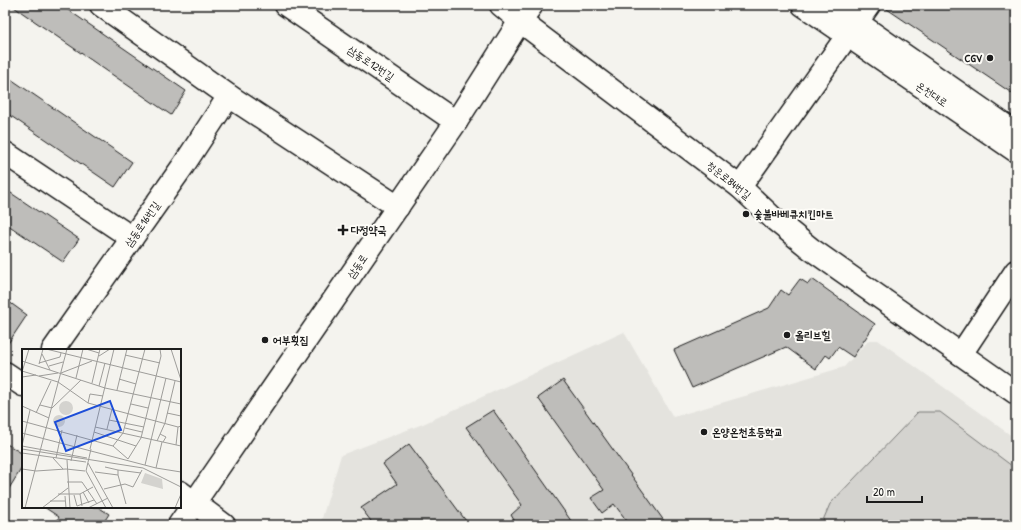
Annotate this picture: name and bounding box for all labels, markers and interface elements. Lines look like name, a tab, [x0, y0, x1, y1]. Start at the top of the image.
street label: 삼동로12번길	[345, 42, 397, 84]
place label: CGV	[965, 51, 983, 65]
marker: CGV	[985, 53, 995, 63]
street label: 온천대로	[913, 78, 951, 110]
street label: 청운로84번길	[704, 158, 754, 202]
street label: 삼동로16번길	[121, 198, 163, 250]
place label: 숯불바베큐치킨마트	[754, 207, 834, 221]
marker: 숯불바베큐치킨마트	[741, 209, 751, 219]
place label: 다정약국	[351, 223, 387, 237]
marker: 다정약국	[338, 225, 348, 235]
street label: 삼동로	[344, 251, 370, 281]
place label: 올리브힐	[795, 328, 832, 342]
marker: 올리브힐	[782, 330, 792, 340]
place label: 어부횟집	[273, 333, 309, 347]
marker: 어부횟집	[260, 335, 270, 345]
inset map	[22, 349, 181, 508]
place label: 온양온천초등학교	[712, 425, 783, 439]
marker: 온양온천초등학교	[699, 427, 709, 437]
scale bar	[867, 478, 922, 504]
text: 20 m	[873, 483, 895, 500]

